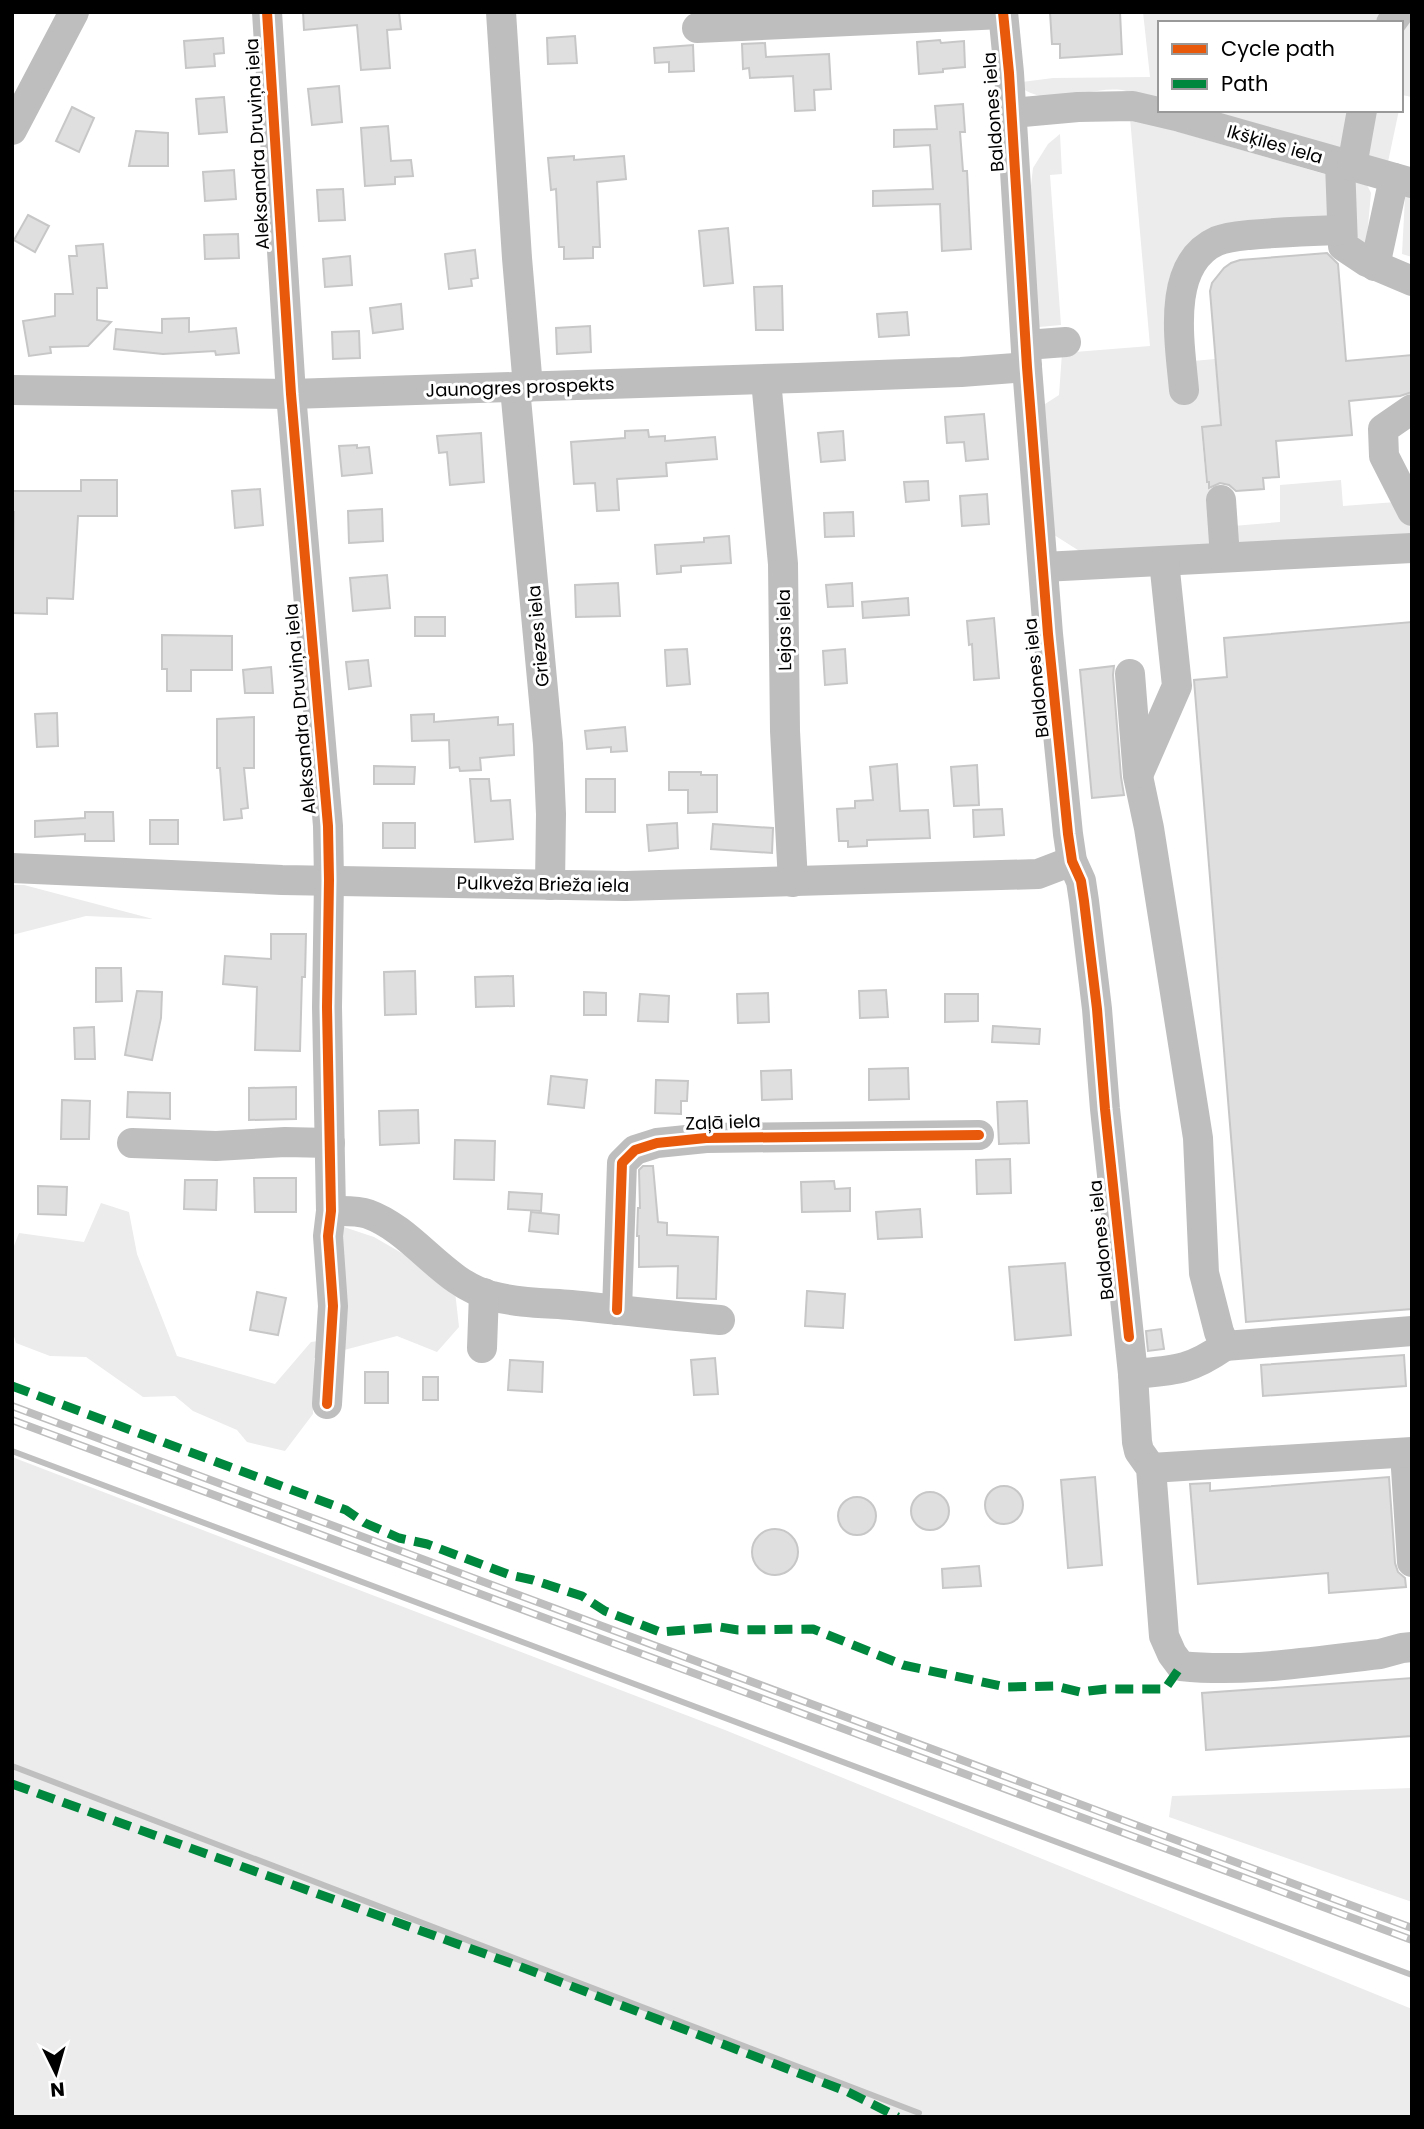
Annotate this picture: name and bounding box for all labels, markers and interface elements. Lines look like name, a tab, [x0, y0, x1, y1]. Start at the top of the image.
legend	[1158, 21, 1403, 112]
text: Cycle path	[1221, 34, 1335, 63]
street label: Aleksandra Druviņa iela	[239, 37, 275, 251]
street label: Baldones iela	[976, 51, 1010, 173]
text: Path	[1221, 69, 1268, 98]
street label: Ikšķiles iela	[1224, 118, 1326, 170]
street label: Jaunogres prospekts	[425, 371, 615, 403]
street label: Griezes iela	[521, 584, 555, 688]
street label: Lejas iela	[771, 589, 797, 671]
street label: Aleksandra Druviņa iela	[278, 602, 322, 816]
street label: Baldones iela	[1017, 617, 1055, 739]
street label: Pulkveža Brieža iela	[456, 870, 630, 898]
street label: Zaļā iela	[685, 1108, 761, 1136]
street label: Baldones iela	[1082, 1179, 1120, 1301]
north arrow	[21, 2038, 91, 2108]
text: N	[49, 2075, 66, 2104]

